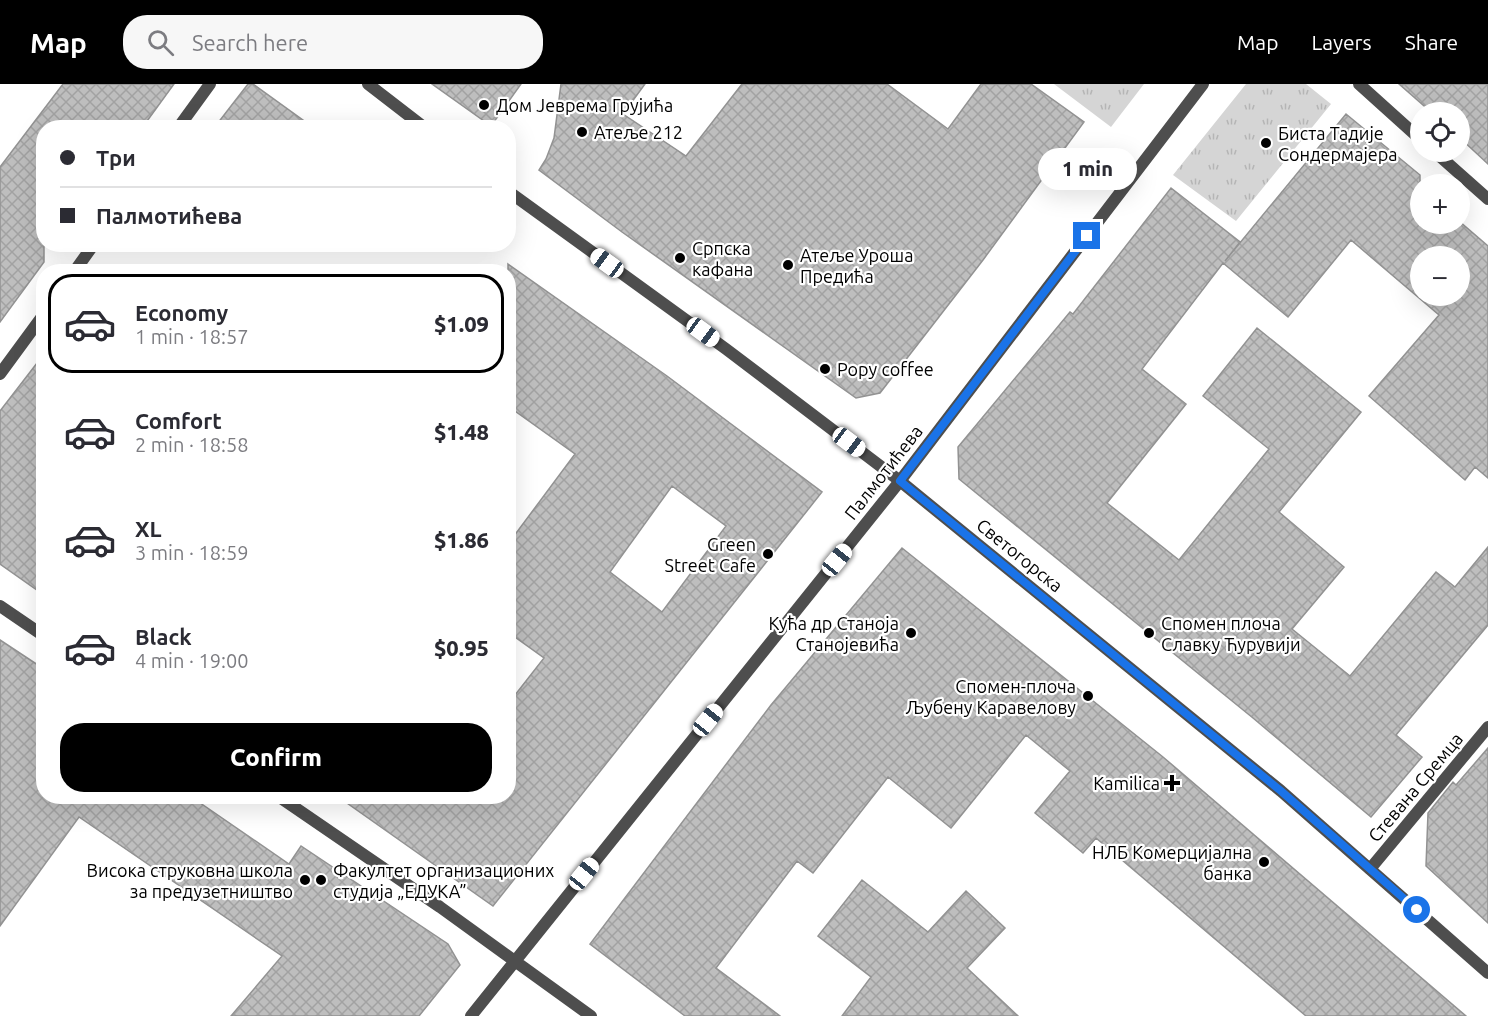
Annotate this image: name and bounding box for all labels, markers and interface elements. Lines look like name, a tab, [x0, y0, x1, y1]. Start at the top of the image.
search box	[123, 15, 543, 69]
icon: search	[144, 26, 177, 59]
text: Map	[30, 27, 87, 58]
text: Search here	[192, 30, 308, 55]
text: Map	[1237, 30, 1278, 54]
text: Layers	[1311, 30, 1372, 54]
text: Share	[1405, 30, 1458, 54]
place label: Дом Јеврема Грујића	[496, 95, 673, 115]
marker: Дом Јеврема Грујића	[477, 98, 491, 112]
map controls	[1410, 102, 1470, 306]
button: locate	[1410, 102, 1470, 162]
place label: Атеље 212	[594, 122, 683, 142]
place label: Биста Тадије Сондермајера	[1278, 123, 1398, 164]
marker: Атеље 212	[575, 125, 589, 139]
marker: Биста Тадије Сондермајера	[1259, 136, 1273, 150]
text: Три	[96, 145, 136, 170]
callout: 1 min	[1038, 149, 1136, 191]
text: 1 min	[1062, 157, 1113, 180]
button: +	[1410, 174, 1470, 234]
text: Палмотићева	[96, 203, 242, 228]
route end	[1073, 222, 1100, 249]
place label: Српска кафана	[692, 238, 753, 279]
car	[587, 245, 627, 281]
place label: Атеље Уроша Предића	[800, 245, 913, 286]
button: −	[1410, 246, 1470, 306]
marker: Српска кафана	[673, 251, 687, 265]
marker: Атеље Уроша Предића	[781, 258, 795, 272]
icon: car	[63, 297, 117, 351]
text: Economy	[135, 300, 228, 325]
text: $1.09	[434, 311, 489, 336]
car	[683, 314, 723, 350]
text: 1 min · 18:57	[135, 325, 249, 348]
place label: Popy coffee	[837, 359, 934, 379]
marker: Popy coffee	[818, 362, 832, 376]
icon: car	[63, 405, 117, 459]
text: Comfort	[135, 408, 222, 433]
text: $1.48	[434, 419, 489, 444]
street label: Палмотићева	[840, 421, 926, 523]
car	[829, 424, 869, 460]
text: 2 min · 18:58	[135, 433, 249, 456]
icon: car	[63, 513, 117, 567]
street label: Светогорска	[973, 514, 1067, 596]
text: XL	[135, 516, 162, 541]
text: $1.86	[434, 527, 489, 552]
place label: Green Street Cafe	[665, 534, 756, 575]
car	[819, 540, 855, 580]
text: 3 min · 18:59	[135, 541, 249, 564]
marker: Green Street Cafe	[761, 547, 775, 561]
place label: Кућа др Станоја Станојевића	[769, 613, 899, 654]
place label: Спомен плоча Славку Ћурувији	[1161, 613, 1301, 654]
icon: car	[63, 621, 117, 675]
text: Black	[135, 624, 192, 649]
marker: Кућа др Станоја Станојевића	[904, 626, 918, 640]
marker: Спомен плоча Славку Ћурувији	[1142, 626, 1156, 640]
text: $0.95	[434, 635, 489, 660]
text: 4 min · 19:00	[135, 649, 249, 672]
place label: Спомен-плоча Љубену Каравелову	[905, 676, 1076, 717]
marker: Спомен-плоча Љубену Каравелову	[1081, 689, 1095, 703]
car	[690, 700, 726, 740]
button: Confirm	[60, 723, 492, 792]
street label: Стевана Сремца	[1364, 728, 1466, 846]
place label: Kamilica	[1093, 773, 1160, 793]
marker: Kamilica	[1165, 776, 1179, 790]
place label: НЛБ Комерцијална банка	[1092, 842, 1252, 883]
car	[566, 854, 602, 894]
marker: НЛБ Комерцијална банка	[1257, 855, 1271, 869]
place label: Висока струковна школа за предузетништво	[87, 860, 293, 901]
place label: Факултет организационих студија „ЕДУКА”	[333, 860, 554, 901]
marker: Висока струковна школа за предузетништво	[298, 873, 312, 887]
marker: Факултет организационих студија „ЕДУКА”	[314, 873, 328, 887]
route start	[1403, 896, 1430, 923]

